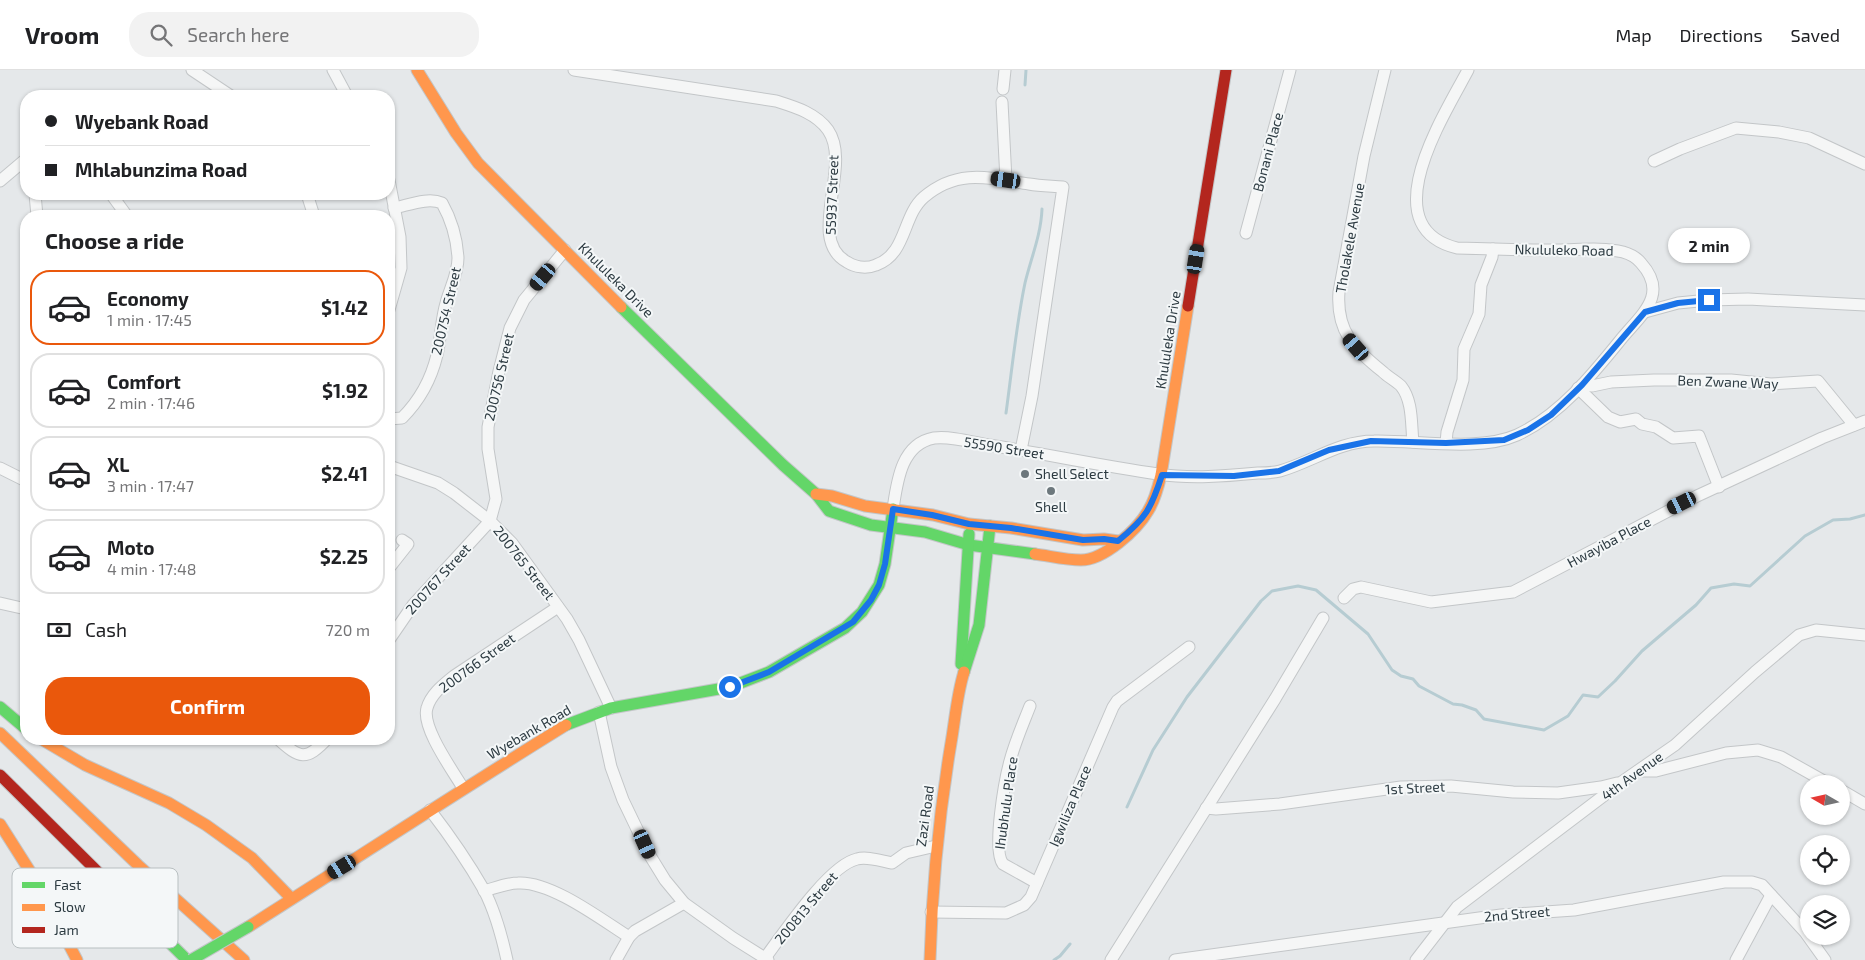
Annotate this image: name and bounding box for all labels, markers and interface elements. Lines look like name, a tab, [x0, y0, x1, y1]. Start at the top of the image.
search box	[129, 12, 479, 57]
text: Vroom	[25, 20, 99, 49]
icon: search	[147, 21, 175, 49]
text: Search here	[187, 23, 289, 46]
text: Map	[1615, 24, 1652, 46]
text: Directions	[1680, 24, 1763, 46]
text: Saved	[1791, 24, 1840, 46]
text: Wyebank Road	[75, 110, 209, 133]
street label: Bonani Place	[1249, 110, 1286, 193]
street label: 55937 Street	[822, 155, 841, 235]
text: Mhlabunzima Road	[75, 158, 247, 181]
car	[990, 170, 1021, 190]
street label: Tholakele Avenue	[1331, 181, 1368, 294]
text: Choose a ride	[45, 227, 184, 253]
callout: 2 min	[1668, 228, 1750, 262]
text: 2 min	[1689, 236, 1729, 255]
street label: Khululeka Drive	[575, 239, 657, 321]
street label: Nkululeko Road	[1514, 240, 1614, 259]
car	[1186, 243, 1205, 275]
car	[527, 261, 558, 293]
street label: 200754 Street	[427, 265, 464, 357]
icon: car	[47, 285, 92, 330]
text: Economy	[107, 287, 189, 310]
route end	[1698, 289, 1720, 311]
street label: Khululeka Drive	[1151, 290, 1184, 390]
text: $1.42	[321, 296, 368, 319]
text: 1 min · 17:45	[107, 310, 192, 329]
street label: 200756 Street	[480, 331, 517, 422]
car	[1340, 331, 1371, 363]
icon: car	[47, 368, 92, 413]
text: Comfort	[107, 370, 181, 393]
street label: Ben Zwane Way	[1677, 371, 1780, 392]
text: $1.92	[322, 379, 368, 402]
text: 2 min · 17:46	[107, 393, 195, 412]
street label: 55590 Street	[963, 433, 1045, 462]
icon: car	[47, 451, 92, 496]
text: XL	[107, 453, 129, 476]
text: $2.41	[321, 462, 368, 485]
place label: Shell Select	[1035, 465, 1109, 482]
marker: Shell Select	[1019, 468, 1031, 480]
text: 3 min · 17:47	[107, 476, 194, 495]
marker: Shell	[1045, 485, 1057, 497]
car	[1665, 490, 1698, 516]
place label: Shell	[1035, 498, 1068, 515]
street label: Hwayiba Place	[1564, 512, 1654, 571]
street label: 200765 Street	[490, 522, 559, 603]
icon: car	[47, 534, 92, 579]
text: Moto	[107, 536, 155, 559]
street label: 200767 Street	[401, 540, 474, 617]
text: $2.25	[320, 545, 368, 568]
text: 4 min · 17:48	[107, 559, 197, 578]
icon: cash	[45, 616, 73, 644]
text: Cash	[85, 618, 127, 641]
text: 720 m	[326, 620, 370, 639]
street label: 200766 Street	[435, 629, 518, 696]
route start	[719, 676, 741, 698]
button: Confirm	[45, 677, 370, 735]
street label: Wyebank Road	[484, 701, 574, 762]
street label: 4th Avenue	[1598, 748, 1666, 804]
street label: Ihubhulu Place	[991, 755, 1020, 850]
street label: Igwiliza Place	[1045, 763, 1094, 849]
north arrow	[1800, 775, 1850, 825]
map controls	[1800, 775, 1850, 945]
street label: 1st Street	[1385, 777, 1445, 798]
street label: Zazi Road	[912, 784, 937, 848]
car	[632, 827, 657, 861]
button: locate	[1800, 835, 1850, 885]
car	[325, 853, 358, 881]
legend	[12, 868, 178, 948]
street label: 200813 Street	[771, 868, 841, 947]
text: Fast	[54, 876, 81, 893]
button: layers	[1800, 895, 1850, 945]
text: Slow	[54, 898, 86, 915]
street label: 2nd Street	[1483, 902, 1551, 925]
text: Jam	[54, 921, 79, 938]

